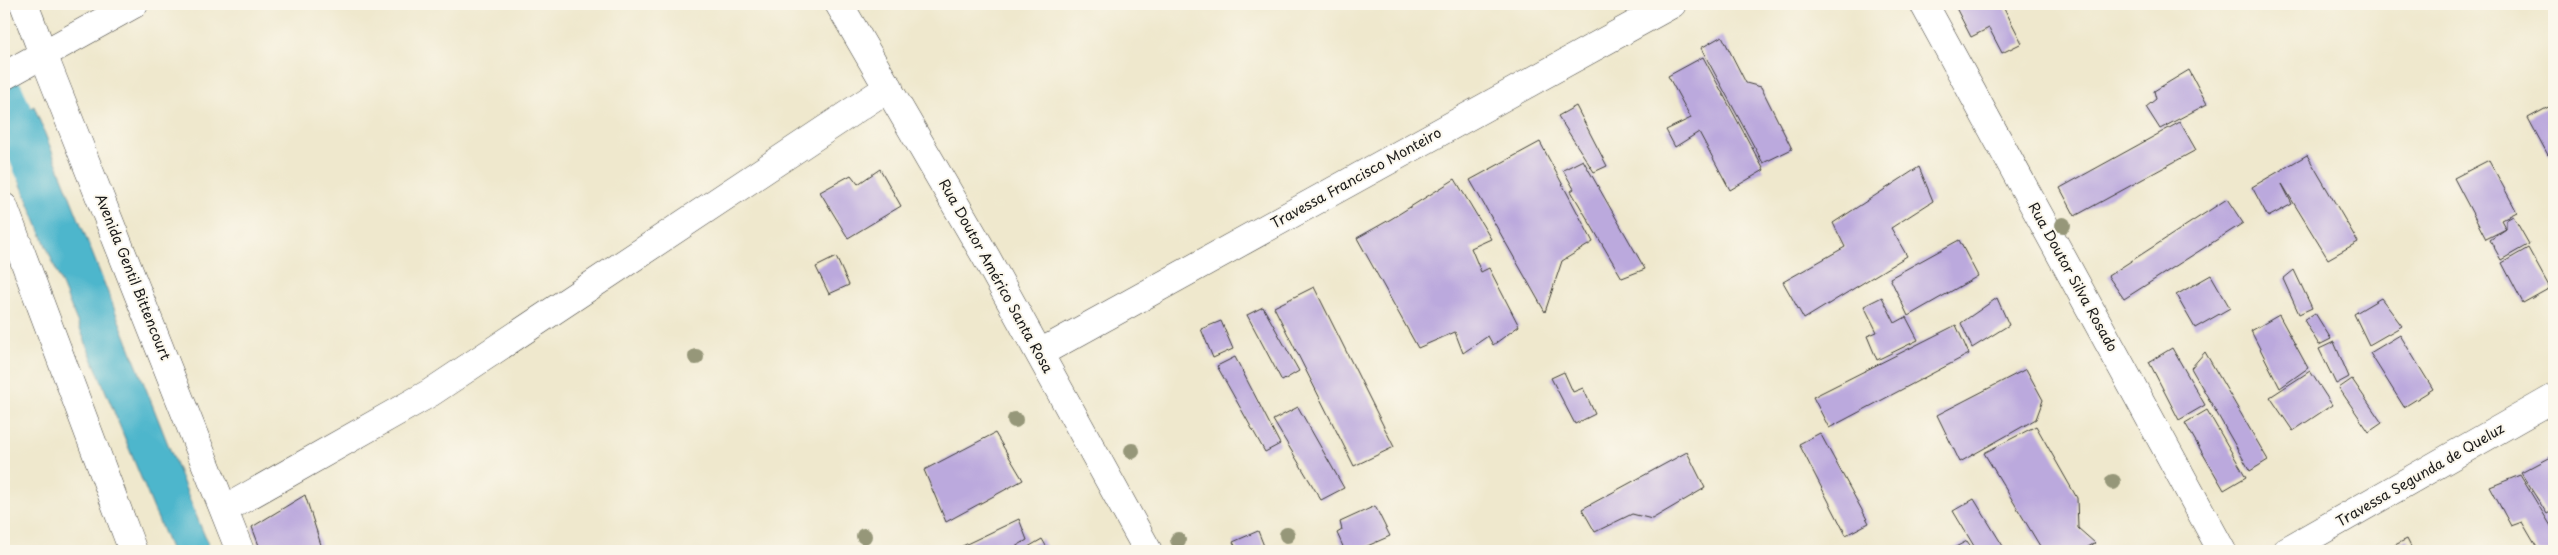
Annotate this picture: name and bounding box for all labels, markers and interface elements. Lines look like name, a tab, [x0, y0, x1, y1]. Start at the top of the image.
street label: Travessa Francisco Monteiro	[1267, 122, 1445, 233]
street label: Rua Doutor Américo Santa Rosa	[934, 175, 1059, 377]
street label: Avenida Gentil Bittencourt	[90, 190, 177, 363]
street label: Rua Doutor Silva Rosado	[2024, 198, 2123, 356]
street label: Travessa Segunda de Queluz	[2332, 417, 2508, 531]

